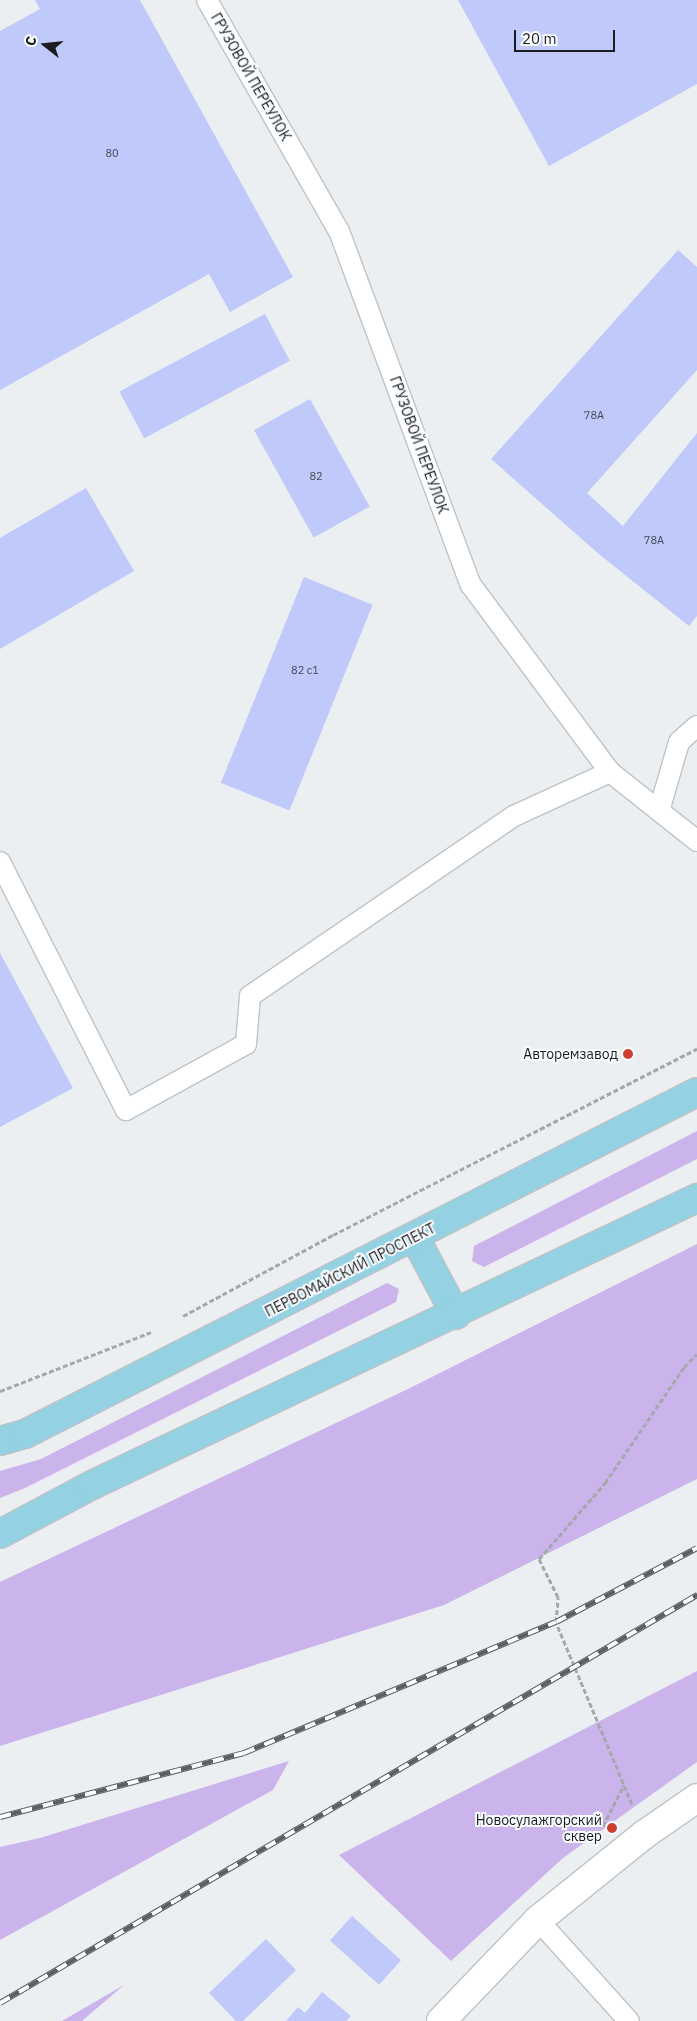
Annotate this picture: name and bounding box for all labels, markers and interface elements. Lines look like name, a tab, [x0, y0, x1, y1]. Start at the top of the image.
street label: ГРУЗОВОЙ ПЕРЕУЛОК	[207, 10, 295, 144]
north arrow	[20, 20, 70, 70]
scale bar	[517, 20, 618, 52]
text: 20 m	[522, 29, 557, 48]
text: С	[21, 34, 40, 48]
house number: 80	[105, 146, 119, 160]
street label: ГРУЗОВОЙ ПЕРЕУЛОК	[386, 374, 452, 516]
house number: 78А	[584, 408, 604, 422]
house number: 82	[309, 469, 323, 483]
house number: 78А	[644, 533, 664, 547]
house number: 82 с1	[291, 663, 319, 677]
place label: Авторемзавод	[523, 1046, 618, 1062]
marker: Авторемзавод	[622, 1048, 634, 1060]
street label: ПЕРВОМАЙСКИЙ ПРОСПЕКТ	[262, 1220, 438, 1320]
place label: Новосулажгорский сквер	[476, 1812, 602, 1844]
marker: Новосулажгорский сквер	[606, 1822, 618, 1834]

